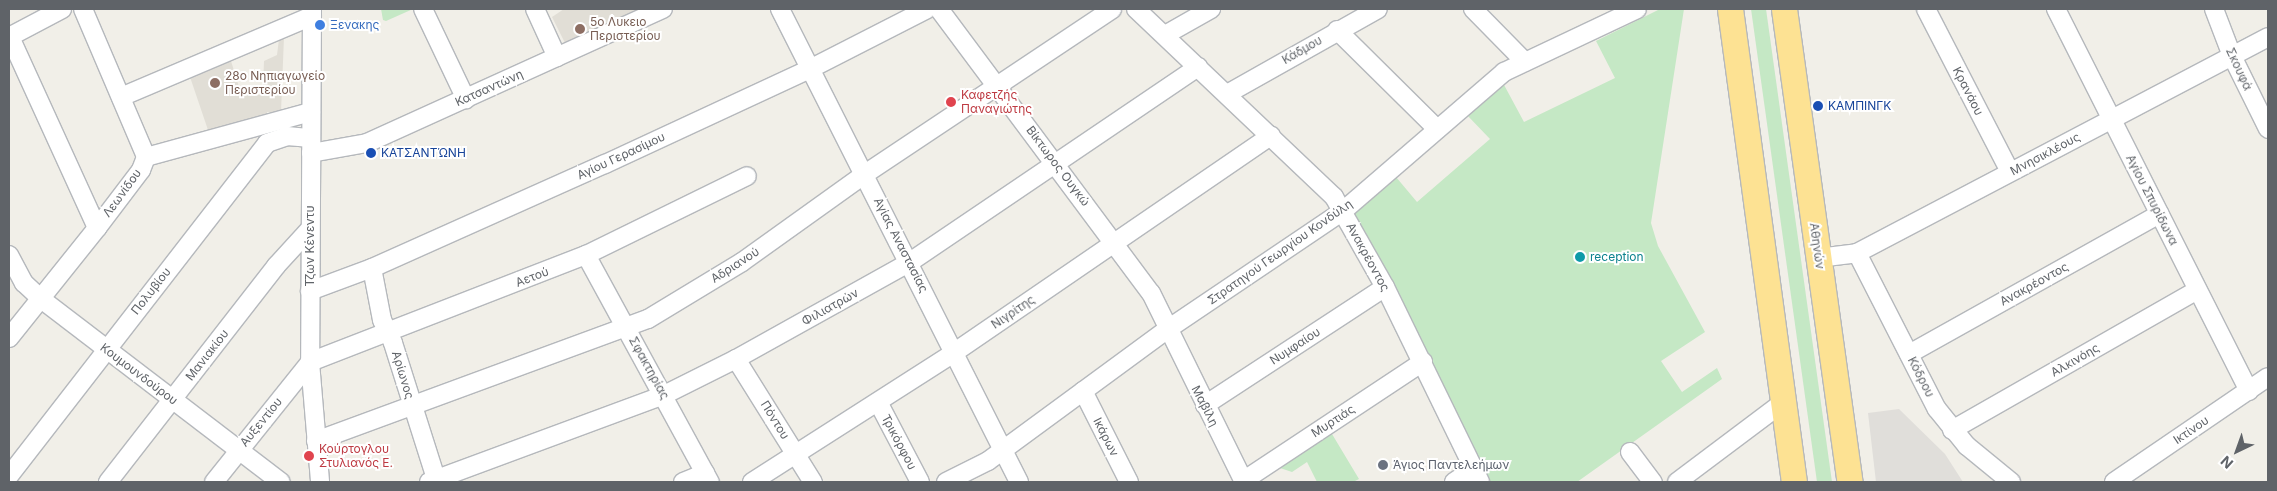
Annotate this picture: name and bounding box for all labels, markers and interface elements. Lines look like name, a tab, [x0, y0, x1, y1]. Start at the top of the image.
place label: 5ο Λυκειο Περιστερίου	[590, 15, 661, 43]
place label: Ξενακης	[330, 18, 379, 32]
marker: Ξενακης	[314, 19, 326, 31]
marker: 5ο Λυκειο Περιστερίου	[574, 23, 586, 35]
street label: Κάδμου	[1279, 33, 1325, 67]
street label: Σκουφά	[2223, 45, 2255, 93]
street label: Κρανάου	[1950, 64, 1986, 118]
street label: Κατσαντώνη	[453, 67, 525, 109]
place label: 28ο Νηπιαγωγείο Περιστερίου	[225, 69, 325, 97]
marker: 28ο Νηπιαγωγείο Περιστερίου	[209, 77, 221, 89]
place label: Καφετζής Παναγιώτης	[961, 88, 1032, 116]
marker: Καφετζής Παναγιώτης	[945, 96, 957, 108]
place label: ΚΑΜΠΙΝΓΚ	[1828, 99, 1891, 113]
marker: ΚΑΜΠΙΝΓΚ	[1812, 100, 1824, 112]
street label: Βίκτωρος Ουγκώ	[1023, 123, 1093, 209]
street label: Αγίου Γερασίμου	[575, 129, 667, 183]
street label: Μνησικλέους	[2008, 130, 2082, 178]
place label: ΚΑΤΣΑΝΤΏΝΗ	[381, 146, 466, 160]
marker: ΚΑΤΣΑΝΤΏΝΗ	[365, 147, 377, 159]
street label: Αγίου Σπυρίδωνα	[2123, 152, 2181, 248]
street label: Λεωνίδου	[100, 166, 144, 220]
street label: Αγίας Αναστασίας	[871, 195, 931, 295]
street label: Στρατηγού Γεωργίου Κονδύλη	[1205, 196, 1355, 308]
street label: Τζων Κένεντυ	[303, 205, 317, 287]
street label: Ανακρέοντος	[1343, 220, 1393, 294]
street label: Αθηνών	[1807, 222, 1827, 270]
street label: Αδριανού	[708, 244, 762, 286]
place label: reception	[1590, 250, 1644, 264]
marker: reception	[1574, 251, 1586, 263]
street label: Ανακρέοντος	[1997, 259, 2071, 309]
street label: Αετού	[513, 264, 551, 290]
street label: Πολυβίου	[128, 265, 174, 317]
street label: Φιλιατρών	[799, 286, 861, 328]
street label: Νιγρίτης	[988, 292, 1038, 332]
street label: Νυμφαίου	[1267, 324, 1323, 368]
street label: Μανιακίου	[183, 327, 231, 383]
street label: Σφακτηρίας	[626, 334, 672, 402]
street label: Κουμουνδούρου	[97, 340, 181, 408]
street label: Αλκινόης	[2048, 340, 2102, 380]
street label: Αρίωνος	[389, 349, 417, 401]
street label: Κόδρου	[1905, 354, 1937, 400]
street label: Μαβίλη	[1189, 383, 1221, 429]
street label: Αυξεντίου	[237, 395, 285, 449]
street label: Πόντου	[758, 398, 792, 442]
street label: Μυρτιάς	[1309, 402, 1357, 440]
street label: Τρικόρφου	[878, 412, 920, 472]
street label: Ικτίνου	[2171, 413, 2211, 447]
street label: Ικάρων	[1090, 415, 1122, 459]
north arrow	[2212, 426, 2262, 476]
place label: Κούρτογλου Στυλιανός Ε.	[319, 442, 393, 470]
marker: Κούρτογλου Στυλιανός Ε.	[303, 450, 315, 462]
text: N	[2217, 453, 2236, 472]
place label: Άγιος Παντελεήμων	[1393, 458, 1509, 472]
marker: Άγιος Παντελεήμων	[1377, 459, 1389, 471]

